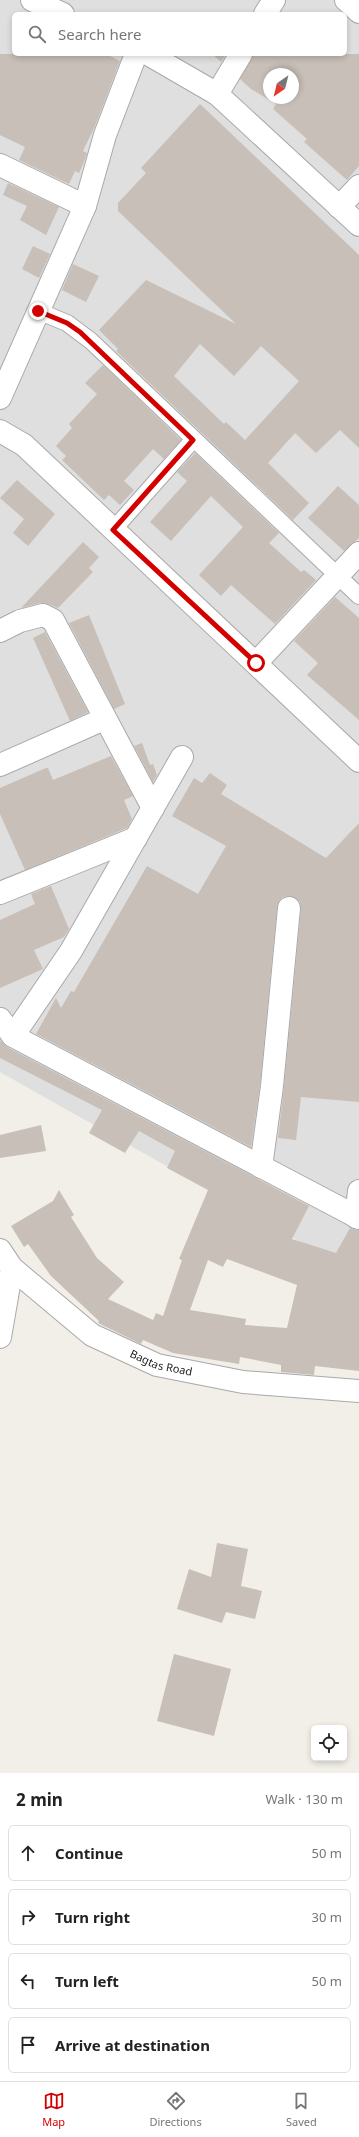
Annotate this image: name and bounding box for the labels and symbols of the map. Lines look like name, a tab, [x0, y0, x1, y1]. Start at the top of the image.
north arrow	[263, 68, 299, 104]
route end	[29, 302, 47, 320]
route start	[247, 654, 265, 672]
street label: Bagtas Road	[128, 1346, 194, 1379]

